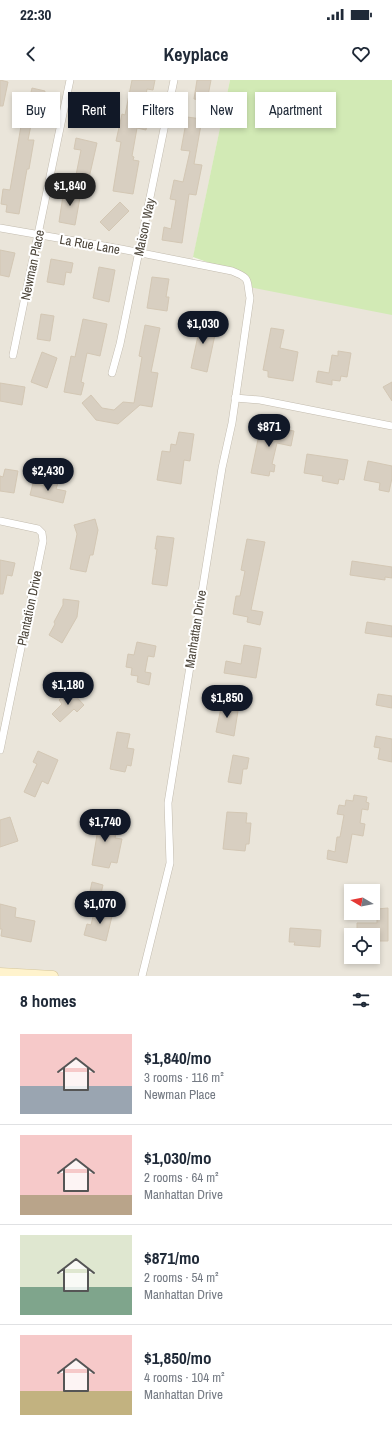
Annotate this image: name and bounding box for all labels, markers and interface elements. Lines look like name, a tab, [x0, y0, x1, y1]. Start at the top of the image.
text: 22:30	[20, 4, 51, 25]
text: Keyplace	[164, 42, 228, 67]
icon: back	[20, 43, 42, 65]
icon: heart	[350, 43, 372, 65]
chip: Buy	[12, 92, 60, 128]
chip: Rent	[68, 92, 120, 128]
chip: Filters	[128, 92, 188, 128]
chip: New	[196, 92, 247, 128]
chip: Apartment	[255, 92, 336, 128]
pin: $1,840	[37, 173, 103, 207]
text: $1,840	[54, 177, 86, 194]
street label: Maison Way	[130, 196, 159, 258]
street label: Newman Place	[17, 228, 48, 302]
street label: La Rue Lane	[58, 231, 122, 258]
pin: $1,030	[170, 311, 236, 345]
text: $1,030	[187, 315, 219, 332]
pin: $871	[245, 414, 293, 448]
text: $871	[257, 418, 281, 435]
pin: $2,430	[15, 458, 81, 492]
text: $2,430	[32, 462, 64, 479]
street label: Plantation Drive	[13, 569, 46, 647]
street label: Manhattan Drive	[181, 589, 210, 669]
pin: $1,180	[35, 672, 101, 706]
text: $1,180	[52, 676, 84, 693]
pin: $1,850	[194, 685, 260, 719]
text: $1,850	[211, 689, 243, 706]
pin: $1,740	[72, 809, 138, 843]
text: $1,740	[89, 813, 121, 830]
north arrow	[344, 884, 380, 920]
map controls	[344, 884, 380, 964]
pin: $1,070	[67, 891, 133, 925]
text: $1,070	[84, 895, 116, 912]
button: locate	[344, 928, 380, 964]
text: 8 homes	[20, 989, 77, 1012]
icon: filters	[350, 989, 372, 1011]
text: $1,840/mo	[144, 1046, 211, 1069]
icon: home	[52, 1050, 100, 1098]
text: 3 rooms · 116 m²	[144, 1069, 224, 1086]
text: Newman Place	[144, 1086, 216, 1103]
text: $1,030/mo	[144, 1146, 211, 1169]
icon: home	[52, 1151, 100, 1199]
text: 2 rooms · 64 m²	[144, 1169, 219, 1186]
text: Manhattan Drive	[144, 1186, 223, 1203]
text: $871/mo	[144, 1246, 200, 1269]
icon: home	[52, 1251, 100, 1299]
text: 2 rooms · 54 m²	[144, 1269, 219, 1286]
text: Manhattan Drive	[144, 1286, 223, 1303]
text: $1,850/mo	[144, 1346, 211, 1369]
icon: home	[52, 1351, 100, 1399]
text: 4 rooms · 104 m²	[144, 1369, 225, 1386]
text: Manhattan Drive	[144, 1386, 223, 1403]

